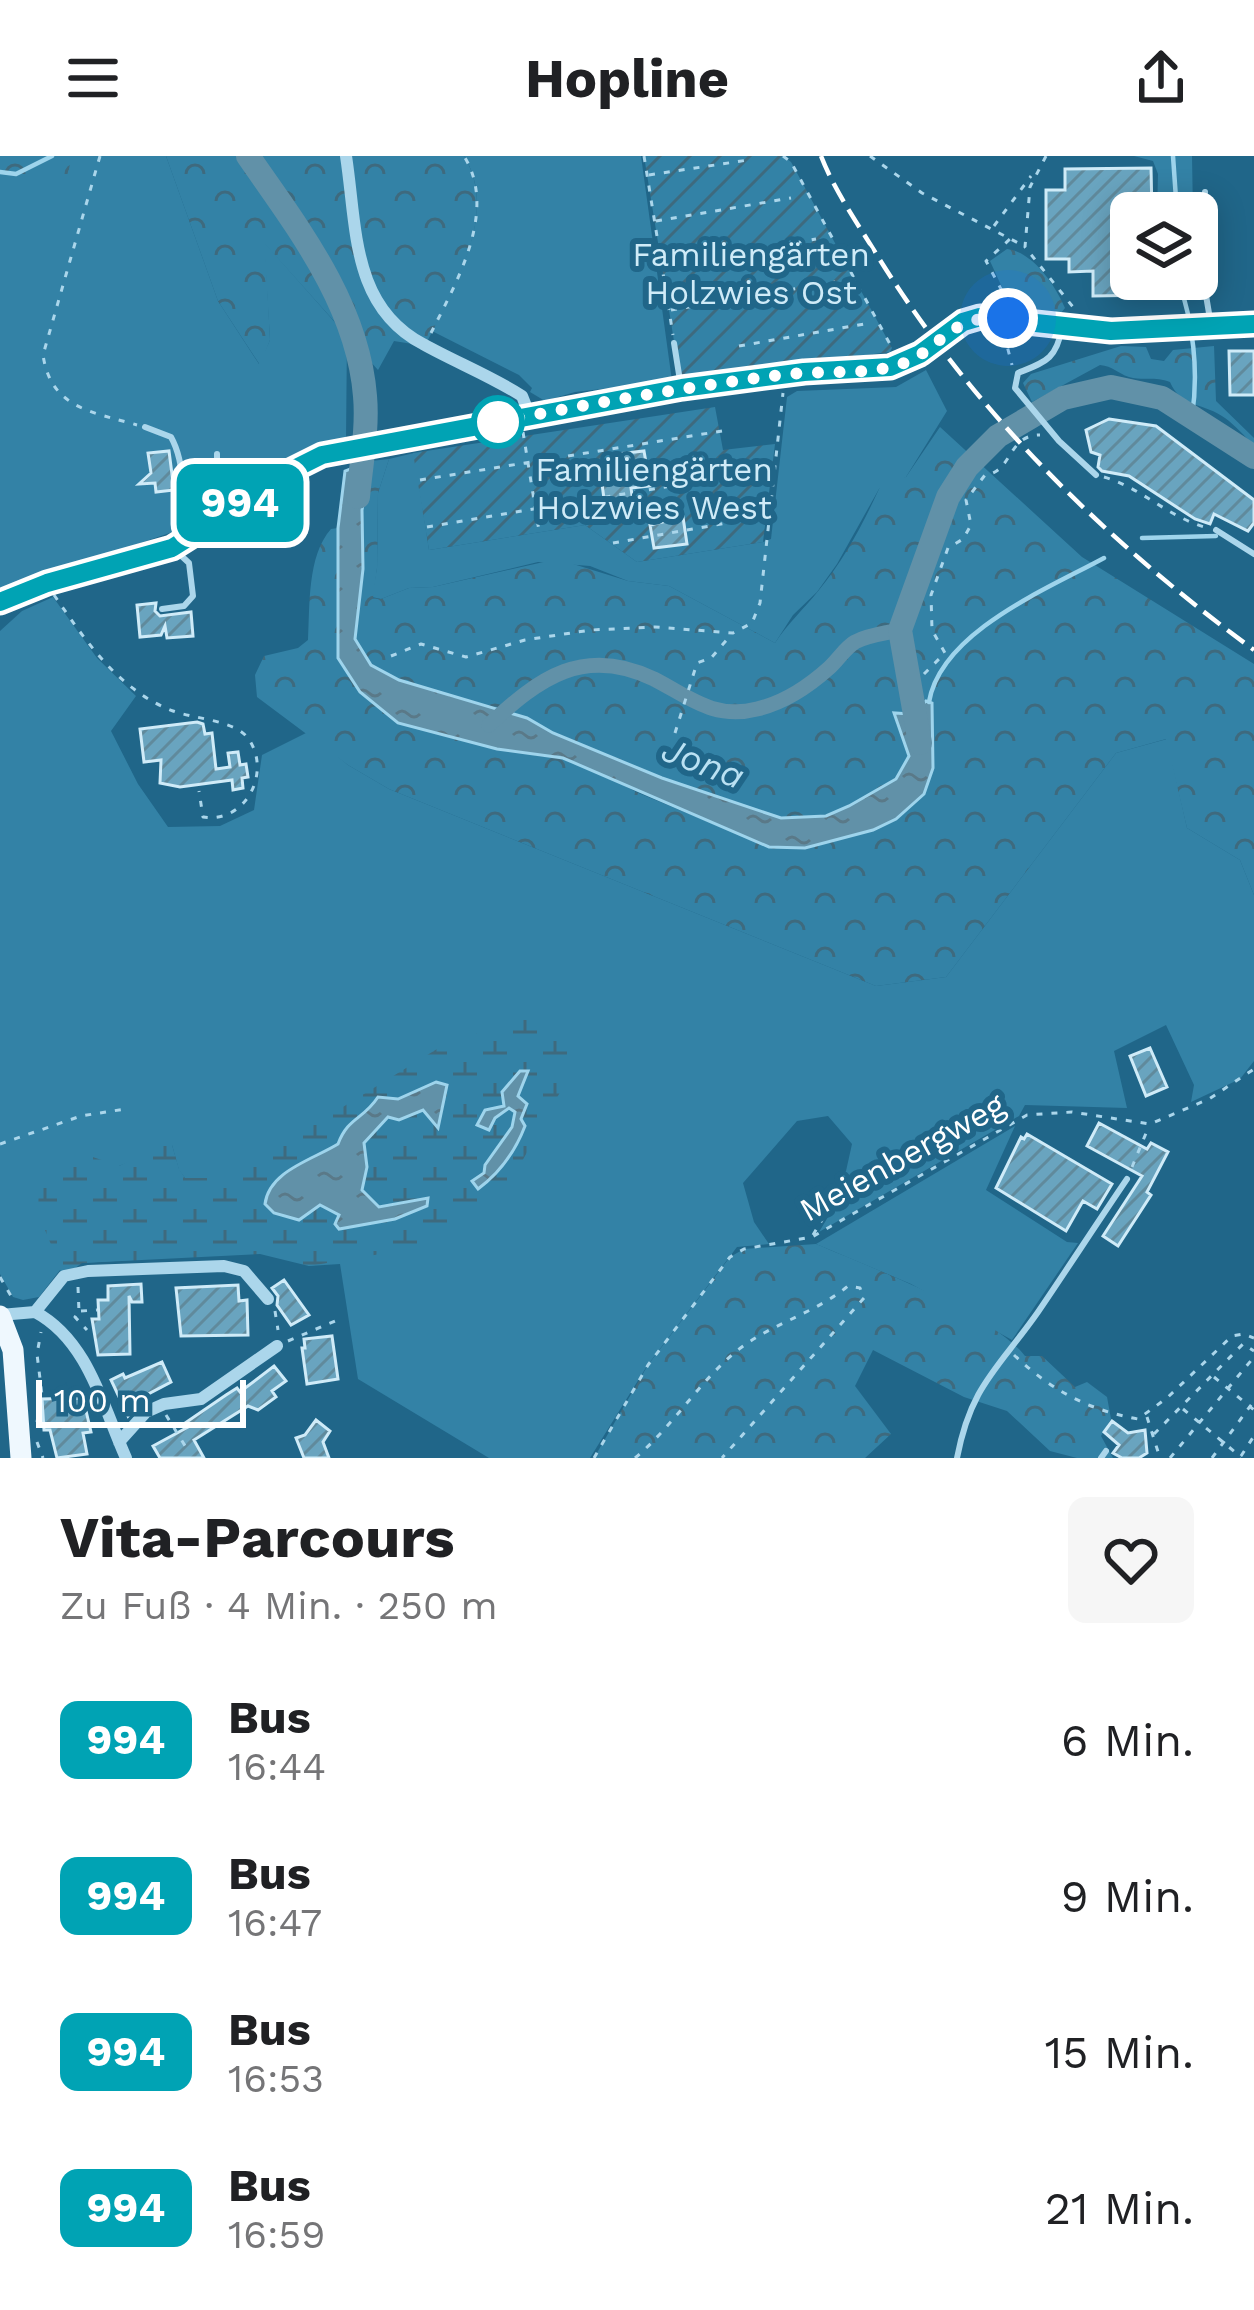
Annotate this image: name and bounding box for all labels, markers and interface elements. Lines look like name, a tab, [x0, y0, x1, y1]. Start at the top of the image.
icon: menu	[60, 45, 126, 111]
icon: share	[1128, 45, 1194, 111]
text: Hopline	[525, 47, 729, 110]
map controls	[1110, 192, 1218, 300]
button: layers	[1110, 192, 1218, 300]
park label: Familiengärten Holzwies Ost	[632, 235, 870, 312]
your location	[978, 288, 1038, 348]
unlabelled marker	[473, 397, 523, 447]
park label: Familiengärten Holzwies West	[535, 450, 773, 527]
line badge: 994	[171, 464, 309, 542]
text: 994	[201, 478, 279, 527]
water label: Jona	[656, 728, 750, 798]
street label: Meienbergweg	[793, 1084, 1012, 1229]
scale bar	[36, 1374, 246, 1427]
text: 100 m	[54, 1381, 151, 1420]
button: heart	[1068, 1497, 1194, 1623]
text: Vita-Parcours	[60, 1504, 455, 1571]
text: Zu Fuß · 4 Min. · 250 m	[60, 1583, 498, 1628]
text: Bus	[228, 1691, 311, 1744]
text: 6 Min.	[1061, 1714, 1194, 1767]
text: 994	[87, 1715, 165, 1764]
text: 16:44	[228, 1744, 326, 1789]
text: Bus	[228, 1847, 311, 1900]
text: 9 Min.	[1061, 1870, 1194, 1923]
text: 994	[87, 1871, 165, 1920]
text: 16:47	[228, 1900, 322, 1945]
text: Bus	[228, 2003, 311, 2056]
text: 15 Min.	[1045, 2026, 1194, 2079]
text: 994	[87, 2027, 165, 2076]
text: 16:53	[228, 2056, 324, 2101]
text: Bus	[228, 2159, 311, 2212]
text: 21 Min.	[1045, 2182, 1194, 2235]
text: 994	[87, 2183, 165, 2232]
text: 16:59	[228, 2212, 325, 2257]

